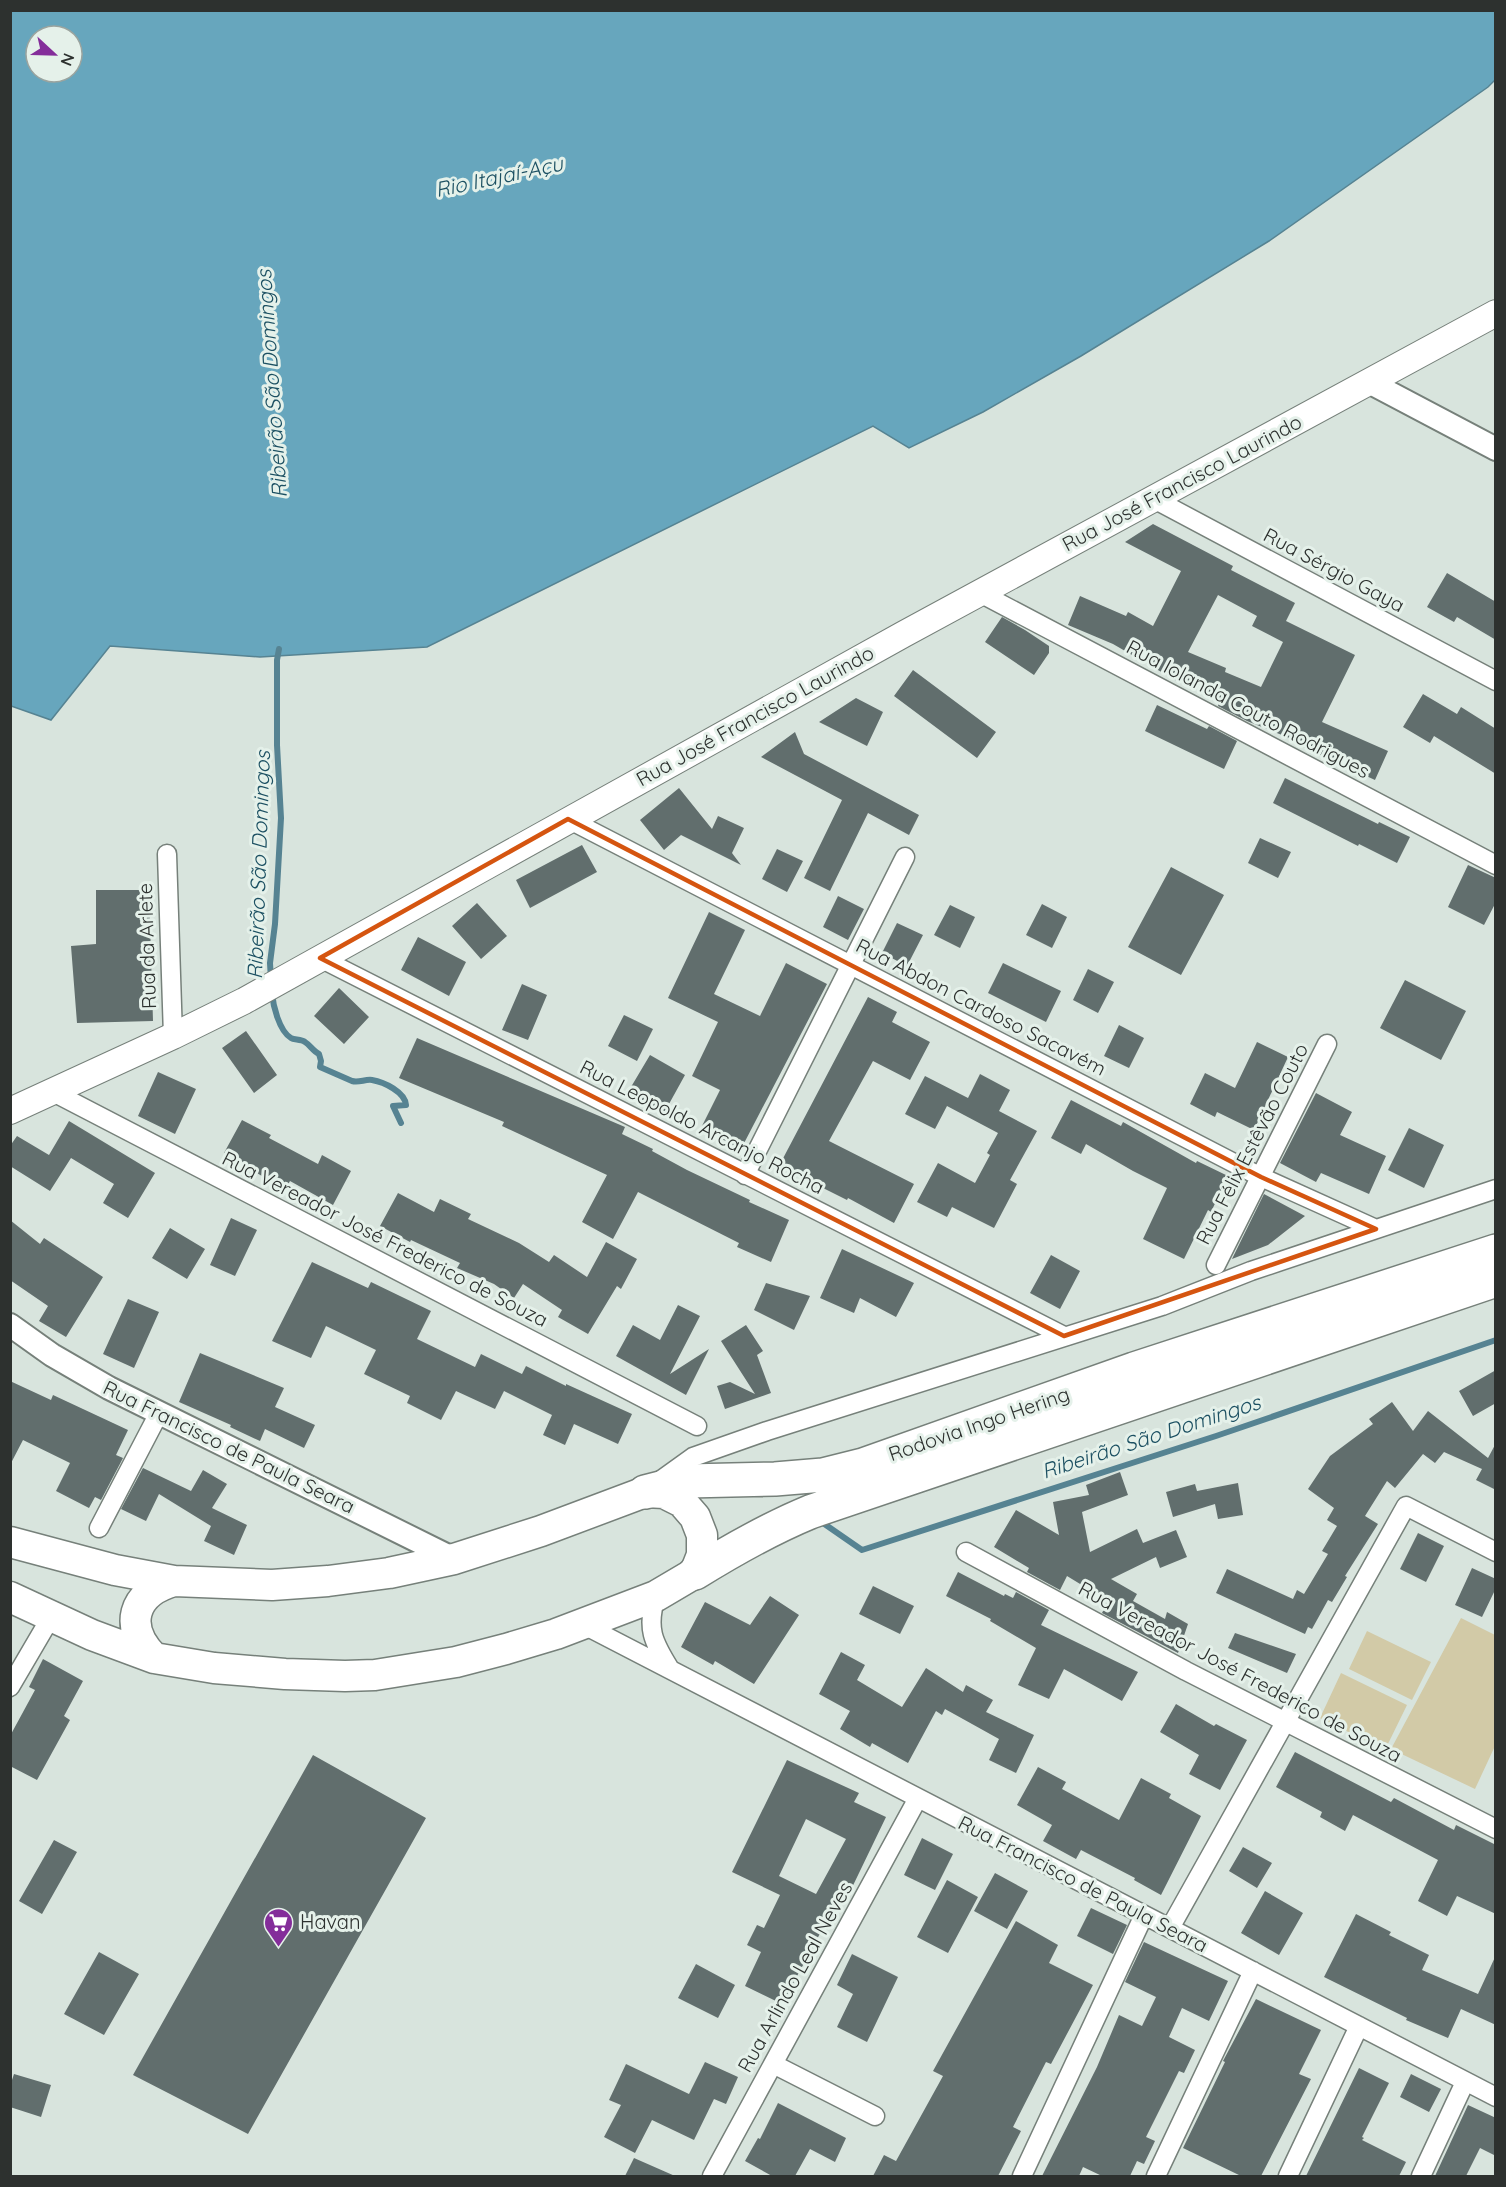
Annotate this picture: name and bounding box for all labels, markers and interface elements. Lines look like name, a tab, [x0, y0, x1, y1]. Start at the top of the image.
north arrow	[24, 24, 84, 84]
text: N	[56, 50, 79, 69]
water label: Rio Itajaí-Açu	[433, 150, 566, 202]
water label: Ribeirão São Domingos	[250, 268, 292, 499]
street label: Rua José Francisco Laurindo	[1058, 409, 1306, 556]
street label: Rua Sérgio Gaya	[1259, 522, 1409, 617]
street label: Rua Iolanda Couto Rodrigues	[1122, 634, 1374, 783]
street label: Rua José Francisco Laurindo	[632, 640, 878, 791]
water label: Ribeirão São Domingos	[241, 749, 275, 980]
street label: Rua da Arlete	[132, 883, 161, 1010]
street label: Rua Abdon Cardoso Sacavém	[852, 932, 1111, 1081]
street label: Rua Félix Estêvão Couto	[1190, 1039, 1313, 1249]
street label: Rua Leopoldo Arcanjo Rocha	[576, 1054, 829, 1199]
street label: Rua Vereador José Frederico de Souza	[218, 1145, 552, 1332]
street label: Rua Francisco de Paula Seara	[99, 1375, 359, 1518]
street label: Rodovia Ingo Hering	[885, 1381, 1073, 1466]
water label: Ribeirão São Domingos	[1038, 1388, 1264, 1484]
street label: Rua Vereador José Frederico de Souza	[1074, 1575, 1406, 1768]
street label: Rua Francisco de Paula Seara	[954, 1810, 1212, 1958]
street label: Rua Arlindo Leal Neves	[732, 1877, 857, 2076]
supermarket icon: Havan	[263, 1906, 295, 1948]
place label: Havan	[300, 1909, 361, 1934]

